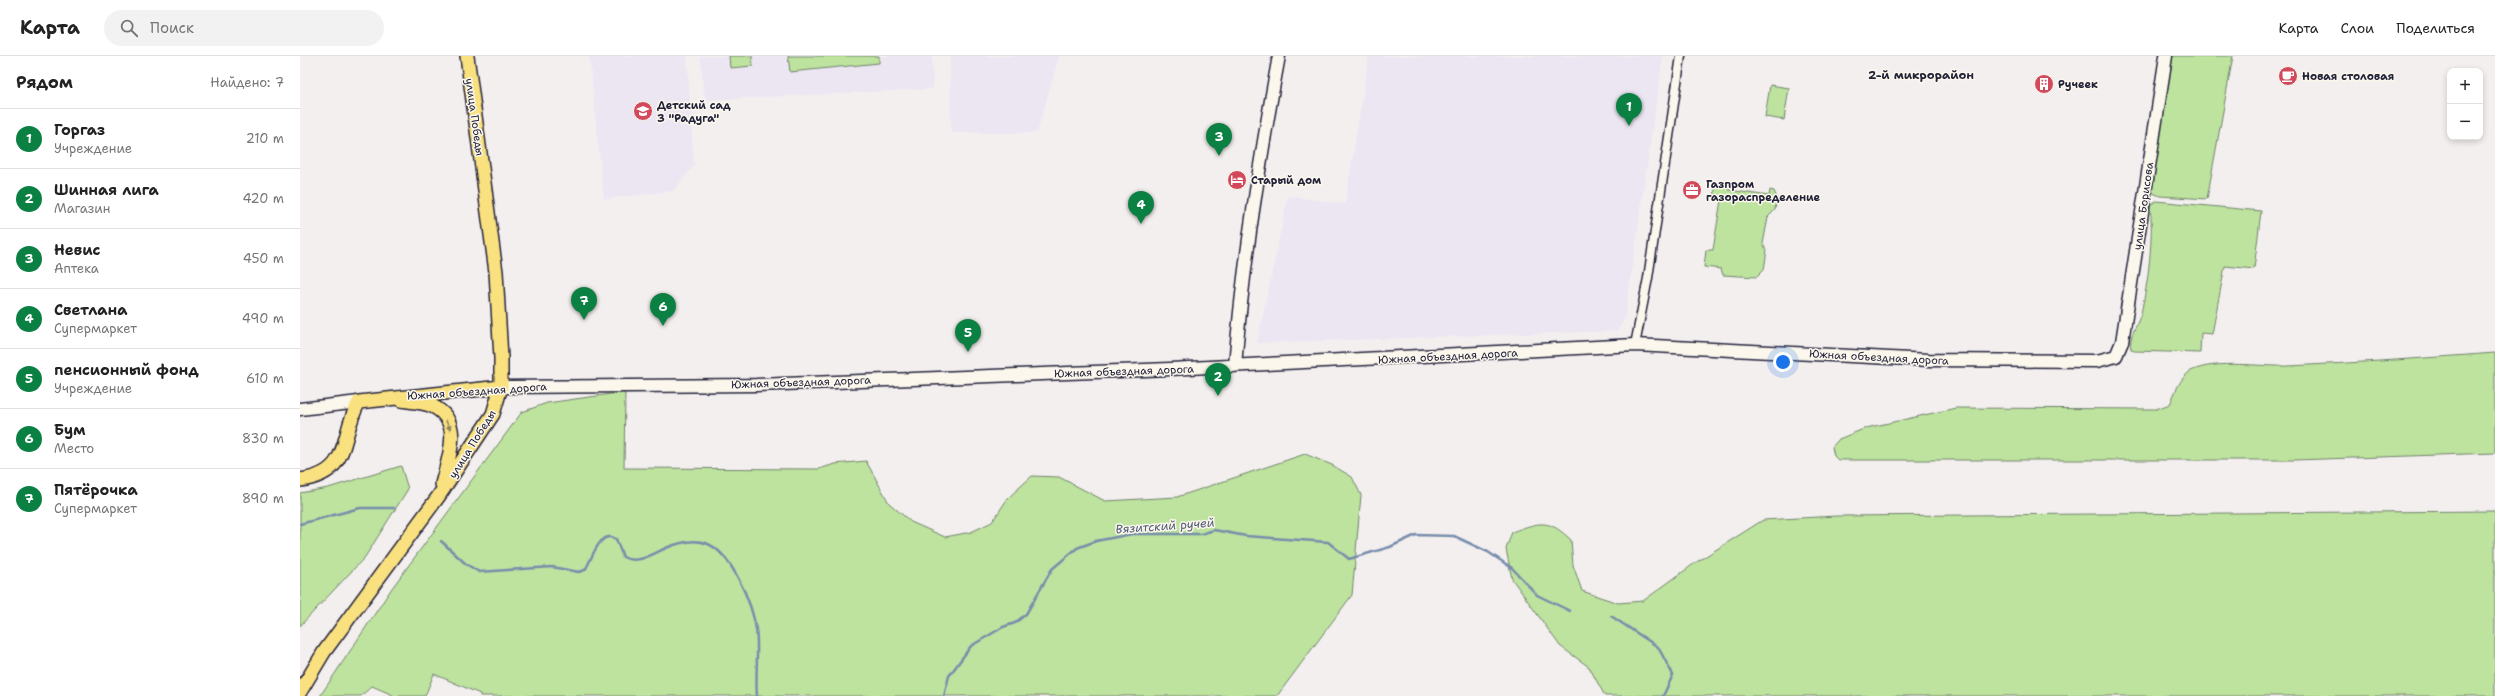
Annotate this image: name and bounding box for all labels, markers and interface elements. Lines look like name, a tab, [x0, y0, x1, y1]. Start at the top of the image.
search box	[104, 10, 384, 46]
text: Карта	[20, 15, 80, 40]
icon: search	[118, 17, 140, 39]
text: Поиск	[150, 18, 194, 38]
text: Карта	[2278, 19, 2319, 37]
text: Слои	[2341, 19, 2374, 37]
text: Поделиться	[2396, 19, 2475, 37]
cafe icon: Новая столовая	[2277, 65, 2299, 87]
district label: 2-й микрорайон	[1868, 67, 1974, 83]
map controls	[2447, 68, 2483, 140]
button: +	[2447, 68, 2483, 104]
place label: Новая столовая	[2302, 69, 2395, 84]
text: Рядом	[16, 71, 73, 93]
building icon: Ручеек	[2033, 73, 2055, 95]
text: Найдено: 7	[210, 74, 284, 91]
street label: улица Победы	[462, 77, 487, 157]
place label: Ручеек	[2058, 77, 2098, 92]
pin: 1	[1616, 93, 1642, 126]
place label: Детский сад 3 "Радуга"	[657, 98, 731, 126]
school or university icon: Детский сад 3 "Радуга"	[632, 100, 654, 122]
button: −	[2447, 104, 2483, 140]
text: Горгаз	[54, 120, 105, 140]
pin: 3	[1206, 123, 1232, 156]
text: 1	[26, 130, 32, 147]
text: 210 m	[246, 130, 284, 147]
text: Учреждение	[54, 140, 132, 157]
street label: улица Борисова	[2130, 161, 2157, 251]
hotel icon: Старый дом	[1226, 169, 1248, 191]
place label: Старый дом	[1251, 173, 1321, 188]
place label: Газпром газораспределение	[1706, 177, 1821, 205]
office icon: Газпром газораспределение	[1681, 179, 1703, 201]
text: Шинная лига	[54, 180, 159, 200]
text: 2	[24, 190, 34, 207]
text: 420 m	[242, 190, 284, 207]
pin: 4	[1128, 191, 1154, 224]
text: Магазин	[54, 200, 110, 217]
text: Невис	[54, 240, 101, 260]
text: 3	[24, 250, 34, 267]
text: 450 m	[243, 250, 284, 267]
text: Аптека	[54, 260, 99, 277]
pin: 7	[571, 287, 597, 320]
pin: 6	[650, 293, 676, 326]
text: Светлана	[54, 300, 127, 320]
text: 4	[24, 310, 34, 327]
text: 490 m	[242, 310, 284, 327]
pin: 5	[955, 319, 981, 352]
text: Супермаркет	[54, 320, 137, 337]
street label: Южная объездная дорога	[1378, 345, 1518, 368]
street label: Южная объездная дорога	[1809, 346, 1949, 369]
your location	[1773, 352, 1793, 372]
text: пенсионный фонд	[54, 360, 199, 380]
street label: Южная объездная дорога	[1054, 362, 1194, 381]
pin: 2	[1205, 363, 1231, 396]
text: 5	[25, 370, 33, 387]
text: 610 m	[246, 370, 284, 387]
street label: Южная объездная дорога	[731, 373, 871, 392]
street label: Южная объездная дорога	[407, 379, 548, 404]
text: Учреждение	[54, 380, 132, 397]
street label: улица Победы	[445, 407, 500, 481]
one-way arrow	[445, 419, 451, 431]
text: Бум	[54, 420, 86, 440]
text: 6	[24, 430, 34, 447]
text: 830 m	[242, 430, 284, 447]
text: Место	[54, 440, 94, 457]
text: Пятёрочка	[54, 480, 138, 500]
text: 7	[24, 490, 34, 507]
text: 890 m	[242, 490, 284, 507]
text: Супермаркет	[54, 500, 137, 517]
water label: Вязитский ручей	[1115, 515, 1215, 537]

